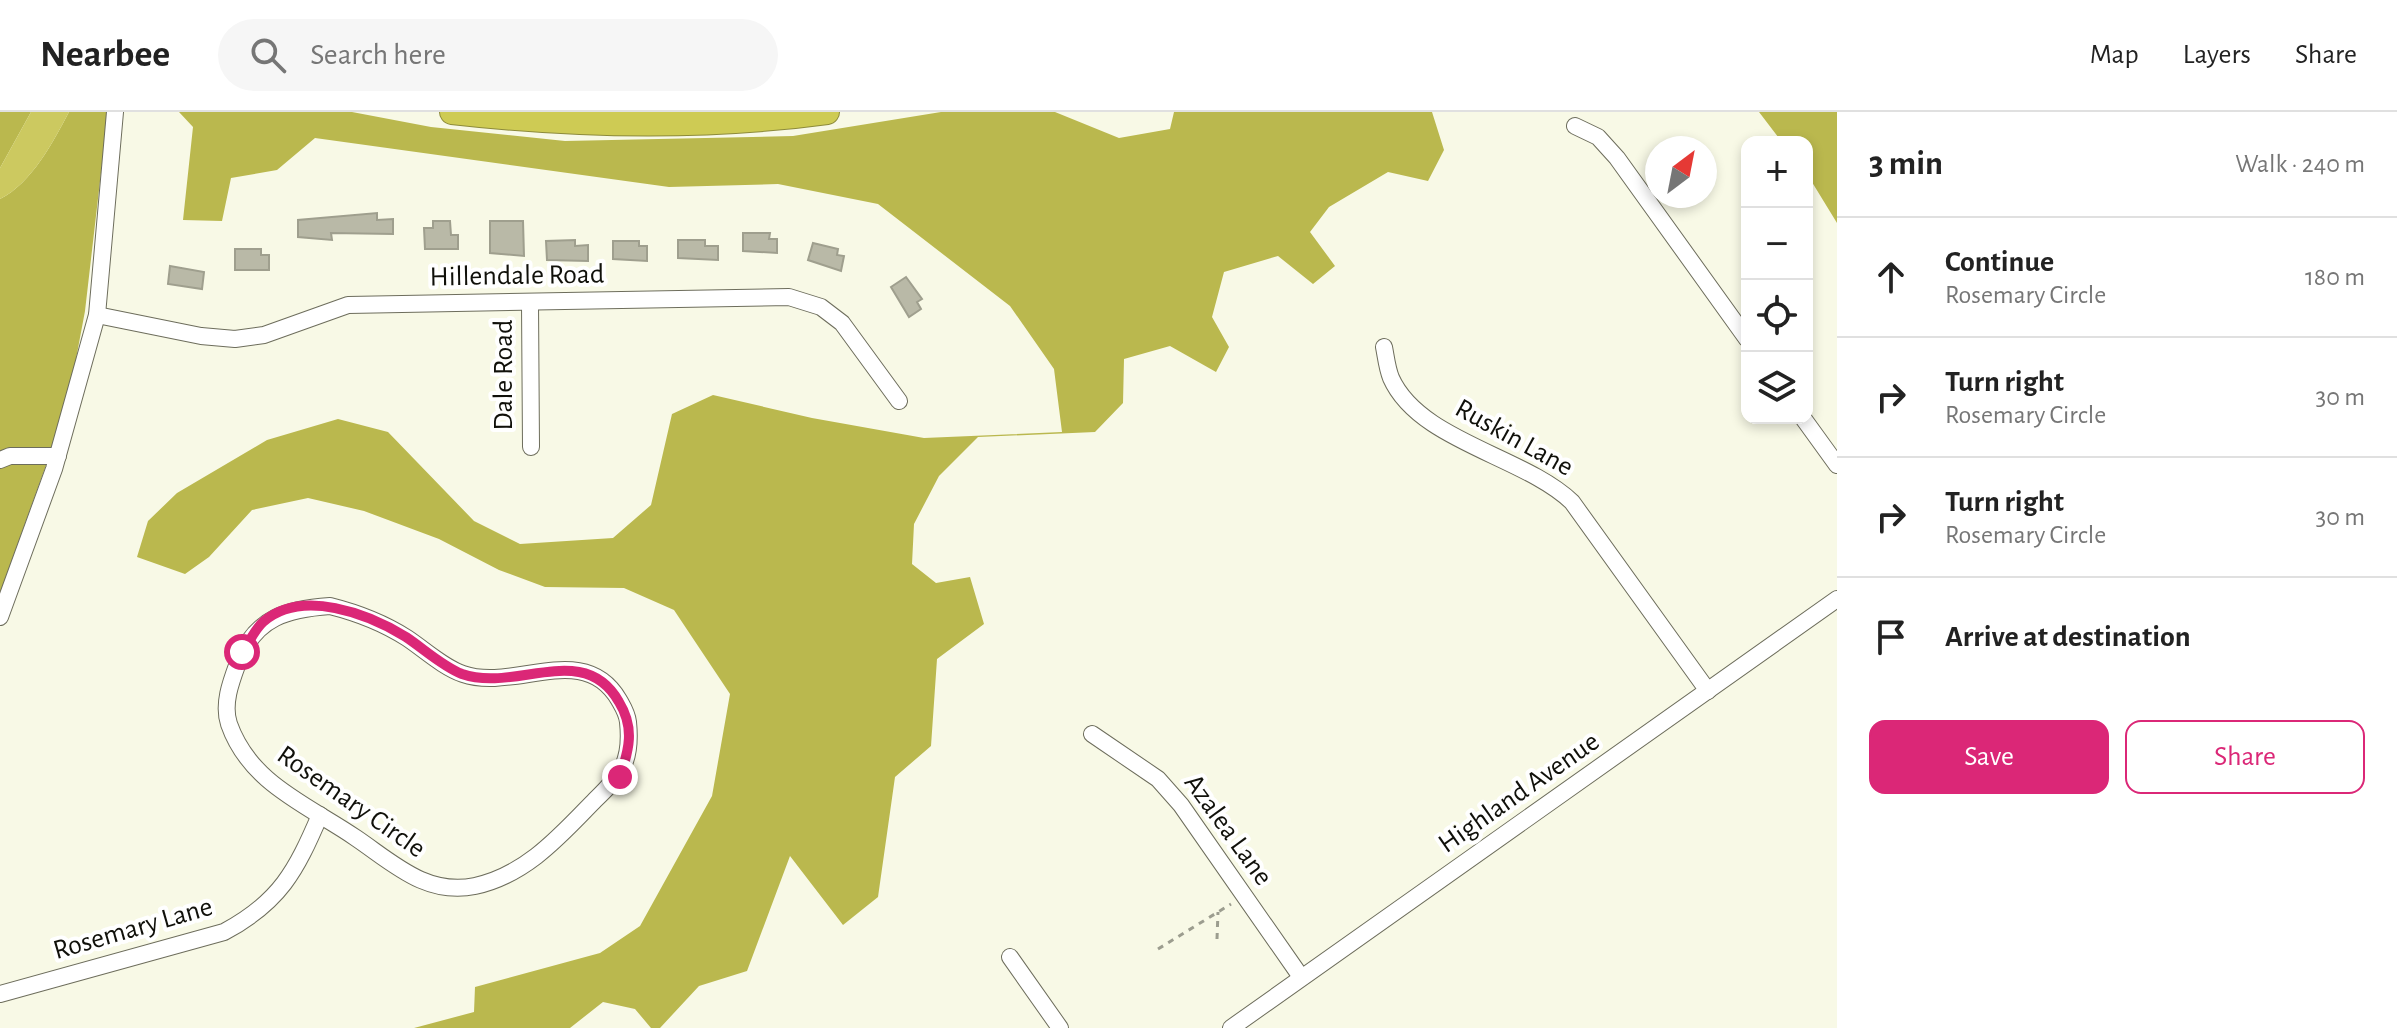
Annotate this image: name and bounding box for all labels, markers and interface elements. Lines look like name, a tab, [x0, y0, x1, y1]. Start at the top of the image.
search box	[218, 19, 778, 91]
icon: search	[246, 33, 290, 77]
text: Nearbee	[40, 36, 170, 74]
text: Search here	[310, 40, 446, 70]
text: Map	[2090, 41, 2139, 69]
text: Layers	[2183, 41, 2251, 69]
text: Share	[2295, 41, 2357, 69]
north arrow	[1645, 136, 1717, 208]
map controls	[1741, 136, 1813, 424]
button: +	[1741, 136, 1813, 208]
text: 3 min	[1869, 147, 1943, 181]
text: Walk · 240 m	[2235, 151, 2365, 177]
button: −	[1741, 208, 1813, 280]
text: Continue	[1945, 247, 2054, 277]
icon: ahead	[1869, 255, 1913, 299]
street label: Hillendale Road	[429, 260, 605, 292]
text: 180 m	[2305, 264, 2365, 290]
button: locate	[1741, 280, 1813, 352]
text: Rosemary Circle	[1945, 282, 2106, 308]
street label: Dale Road	[490, 319, 518, 431]
button: layers	[1741, 352, 1813, 424]
text: Turn right	[1945, 367, 2064, 397]
icon: right	[1869, 375, 1913, 419]
text: 30 m	[2315, 384, 2365, 410]
street label: Ruskin Lane	[1450, 394, 1578, 482]
text: Rosemary Circle	[1945, 402, 2106, 428]
text: Turn right	[1945, 487, 2064, 517]
icon: right	[1869, 495, 1913, 539]
text: 30 m	[2315, 504, 2365, 530]
text: Rosemary Circle	[1945, 522, 2106, 548]
icon: arrive	[1869, 615, 1913, 659]
text: Arrive at destination	[1945, 622, 2191, 652]
route start	[224, 634, 260, 670]
button: Save	[1869, 720, 2109, 794]
button: Share	[2125, 720, 2365, 794]
street label: Highland Avenue	[1434, 727, 1604, 859]
street label: Rosemary Circle	[272, 741, 430, 863]
route end	[602, 759, 638, 795]
street label: Azalea Lane	[1179, 769, 1277, 891]
street label: Rosemary Lane	[50, 893, 216, 965]

